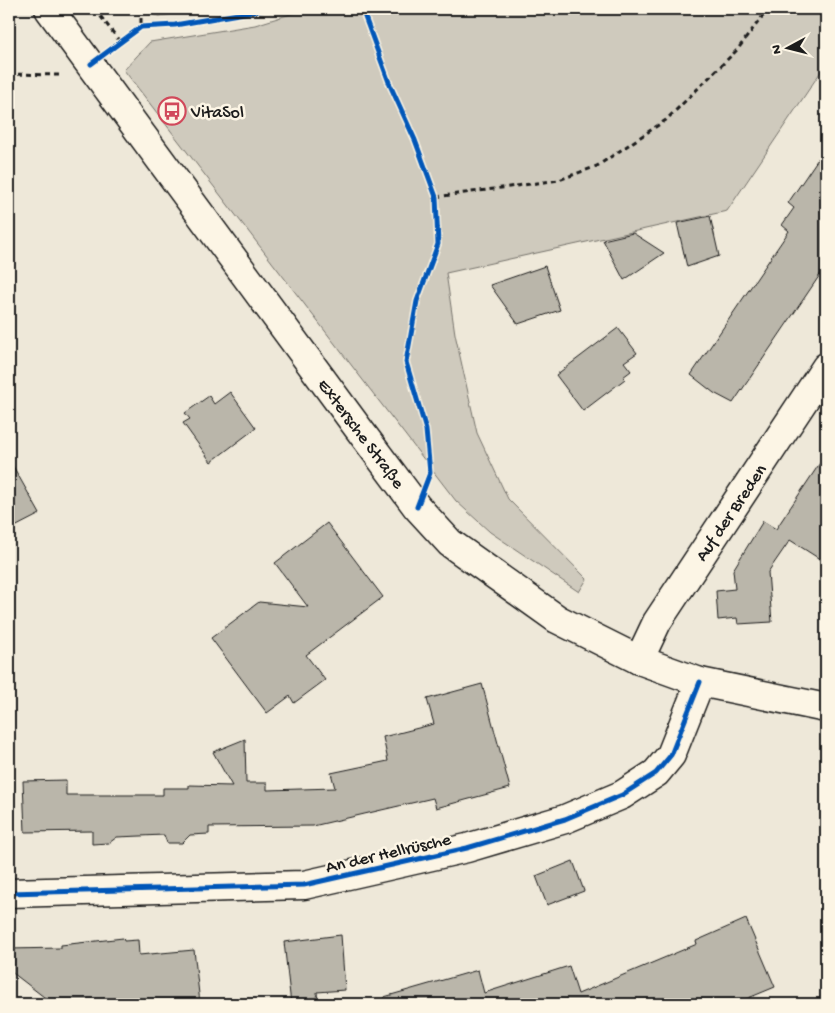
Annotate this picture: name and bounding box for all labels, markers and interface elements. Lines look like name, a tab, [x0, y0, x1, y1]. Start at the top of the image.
north arrow	[762, 22, 812, 72]
text: N	[769, 44, 787, 55]
bus stop icon: VitaSol	[157, 96, 187, 126]
place label: VitaSol	[190, 103, 244, 124]
street label: Extersche Straße	[312, 375, 409, 494]
street label: Auf der Breden	[692, 460, 772, 566]
street label: An der Hellrüsche	[324, 830, 454, 879]

